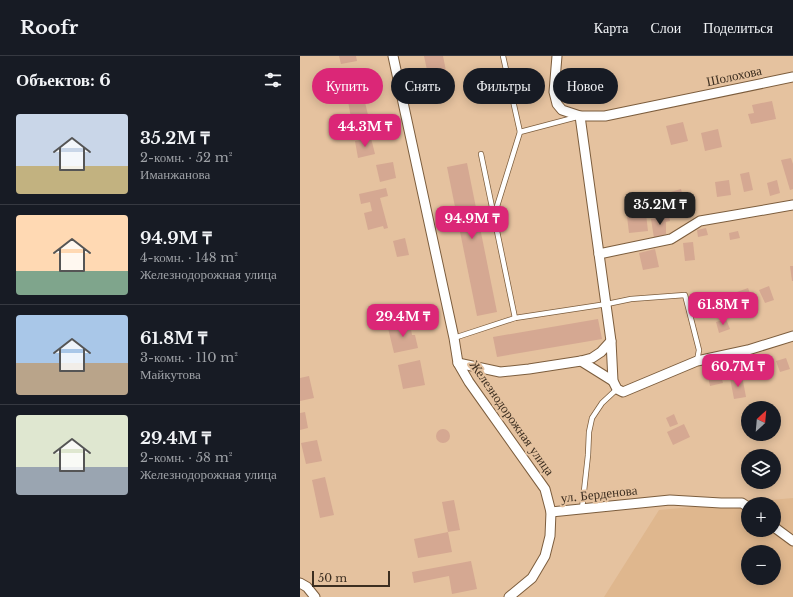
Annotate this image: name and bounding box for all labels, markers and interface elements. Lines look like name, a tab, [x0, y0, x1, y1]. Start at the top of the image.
text: Roofr	[20, 16, 78, 39]
text: Карта	[594, 19, 628, 37]
text: Слои	[650, 19, 681, 37]
text: Поделиться	[703, 19, 773, 37]
street label: Шолохова	[705, 62, 764, 90]
chip: Купить	[312, 68, 383, 104]
chip: Снять	[391, 68, 455, 104]
chip: Фильтры	[463, 68, 545, 104]
chip: Новое	[553, 68, 618, 104]
icon: filters	[262, 69, 284, 91]
text: Объектов: 6	[16, 70, 111, 91]
pin: 44.3M ₸	[328, 114, 402, 148]
text: 44.3M ₸	[338, 118, 392, 135]
text: 35.2M ₸	[140, 128, 210, 149]
icon: home	[48, 130, 96, 178]
text: 2-комн. · 52 m²	[140, 149, 233, 166]
text: Иманжанова	[140, 166, 210, 183]
pin: 35.2M ₸	[623, 192, 697, 226]
text: 35.2M ₸	[633, 196, 687, 213]
pin: 94.9M ₸	[435, 206, 509, 240]
text: 94.9M ₸	[445, 210, 499, 227]
text: 94.9M ₸	[140, 228, 212, 249]
icon: home	[48, 231, 96, 279]
text: 4-комн. · 148 m²	[140, 249, 238, 266]
text: Железнодорожная улица	[140, 266, 277, 283]
pin: 61.8M ₸	[686, 292, 760, 326]
text: 61.8M ₸	[697, 296, 749, 313]
pin: 29.4M ₸	[366, 304, 440, 338]
text: 29.4M ₸	[376, 308, 430, 325]
text: 61.8M ₸	[140, 328, 207, 349]
icon: home	[48, 331, 96, 379]
text: 3-комн. · 110 m²	[140, 349, 238, 366]
pin: 60.7M ₸	[701, 354, 775, 388]
street label: Железнодорожная улица	[466, 357, 558, 479]
text: 60.7M ₸	[711, 358, 765, 375]
text: Майкутова	[140, 366, 201, 383]
north arrow	[741, 401, 781, 441]
map controls	[741, 401, 781, 585]
text: 29.4M ₸	[140, 428, 211, 449]
icon: home	[48, 431, 96, 479]
text: 2-комн. · 58 m²	[140, 449, 232, 466]
button: layers	[741, 449, 781, 489]
text: Железнодорожная улица	[140, 466, 277, 483]
street label: ул. Берденова	[560, 482, 638, 506]
button: +	[741, 497, 781, 537]
button: −	[741, 545, 781, 585]
scale bar	[312, 569, 390, 588]
text: 50 m	[318, 571, 347, 585]

